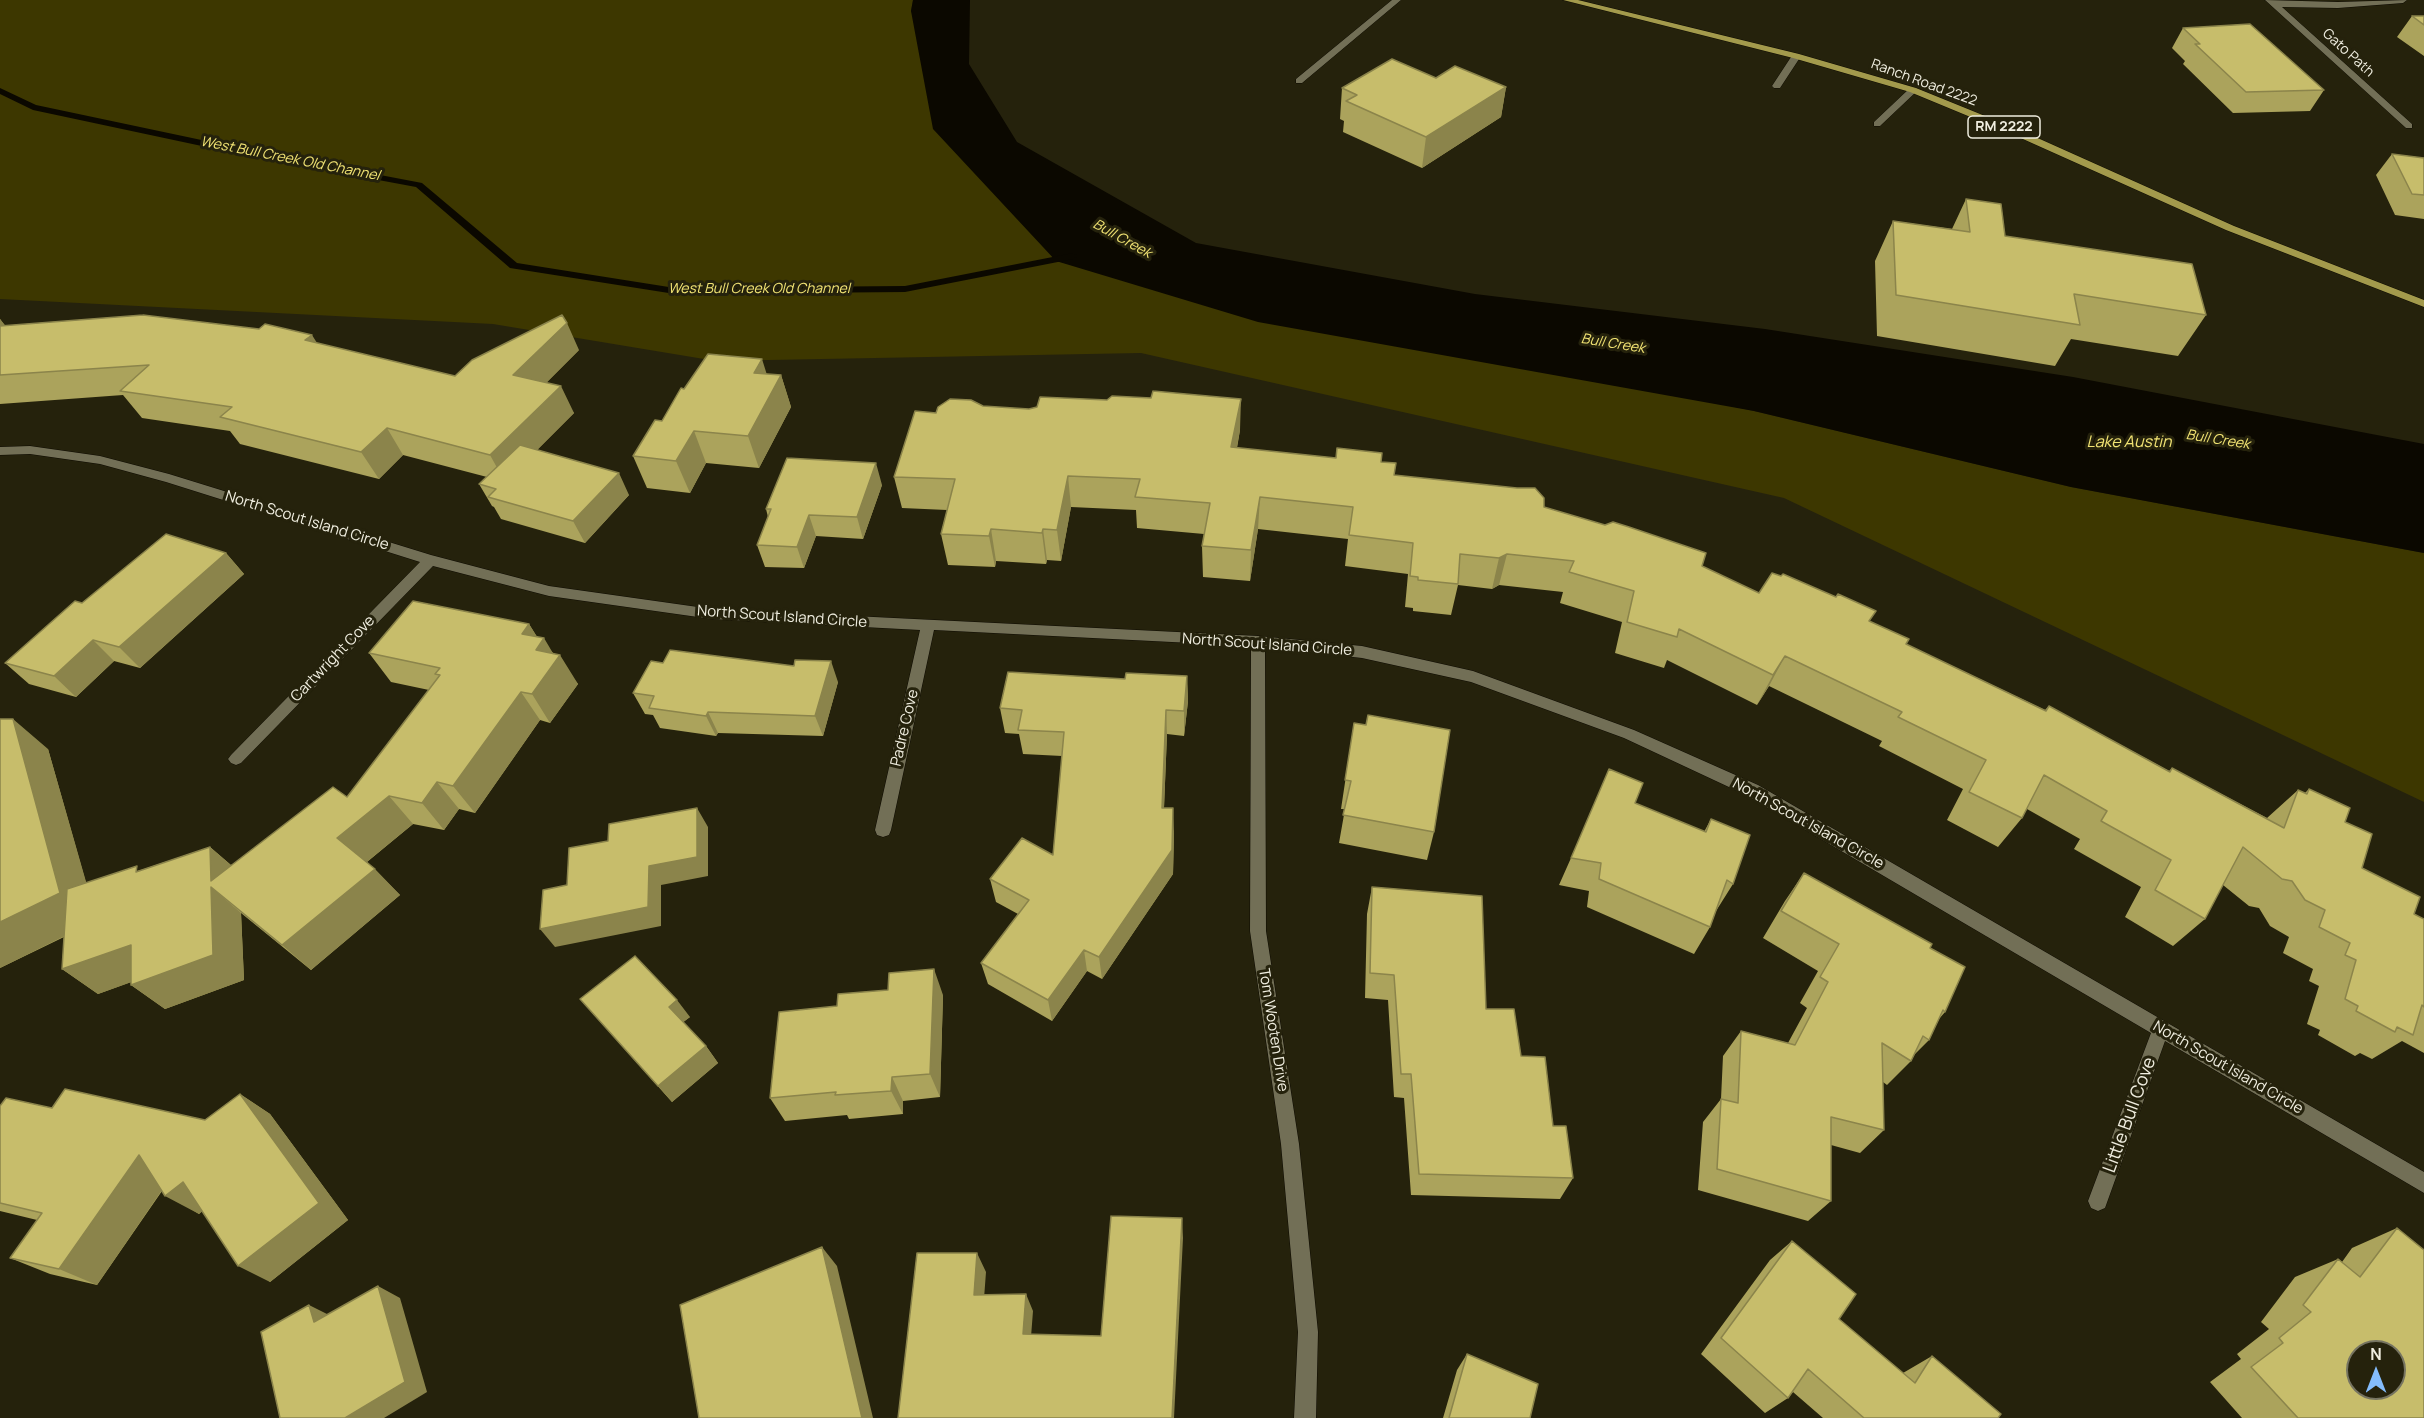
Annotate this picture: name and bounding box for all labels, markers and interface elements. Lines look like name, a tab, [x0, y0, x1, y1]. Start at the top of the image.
street label: Gato Path	[2319, 25, 2377, 81]
street label: Ranch Road 2222	[1869, 56, 1979, 110]
road number: RM 2222	[1968, 116, 2040, 138]
water label: West Bull Creek Old Channel	[199, 133, 381, 185]
water label: Bull Creek	[1090, 216, 1154, 262]
water label: West Bull Creek Old Channel	[668, 281, 850, 297]
water label: Bull Creek	[1580, 331, 1646, 357]
water label: Bull Creek	[2185, 427, 2251, 453]
water label: Lake Austin	[2086, 433, 2172, 453]
street label: North Scout Island Circle	[223, 487, 391, 555]
street label: North Scout Island Circle	[696, 602, 868, 632]
street label: Cartwright Cove	[287, 612, 379, 706]
street label: North Scout Island Circle	[1181, 630, 1353, 660]
street label: Padre Cove	[887, 688, 923, 768]
street label: North Scout Island Circle	[1729, 775, 1887, 873]
street label: Tom Wooten Drive	[1254, 967, 1292, 1093]
street label: North Scout Island Circle	[2150, 1018, 2306, 1118]
street label: Little Bull Cove	[2099, 1054, 2161, 1176]
north arrow	[2346, 1340, 2406, 1400]
text: N	[2370, 1343, 2382, 1365]

